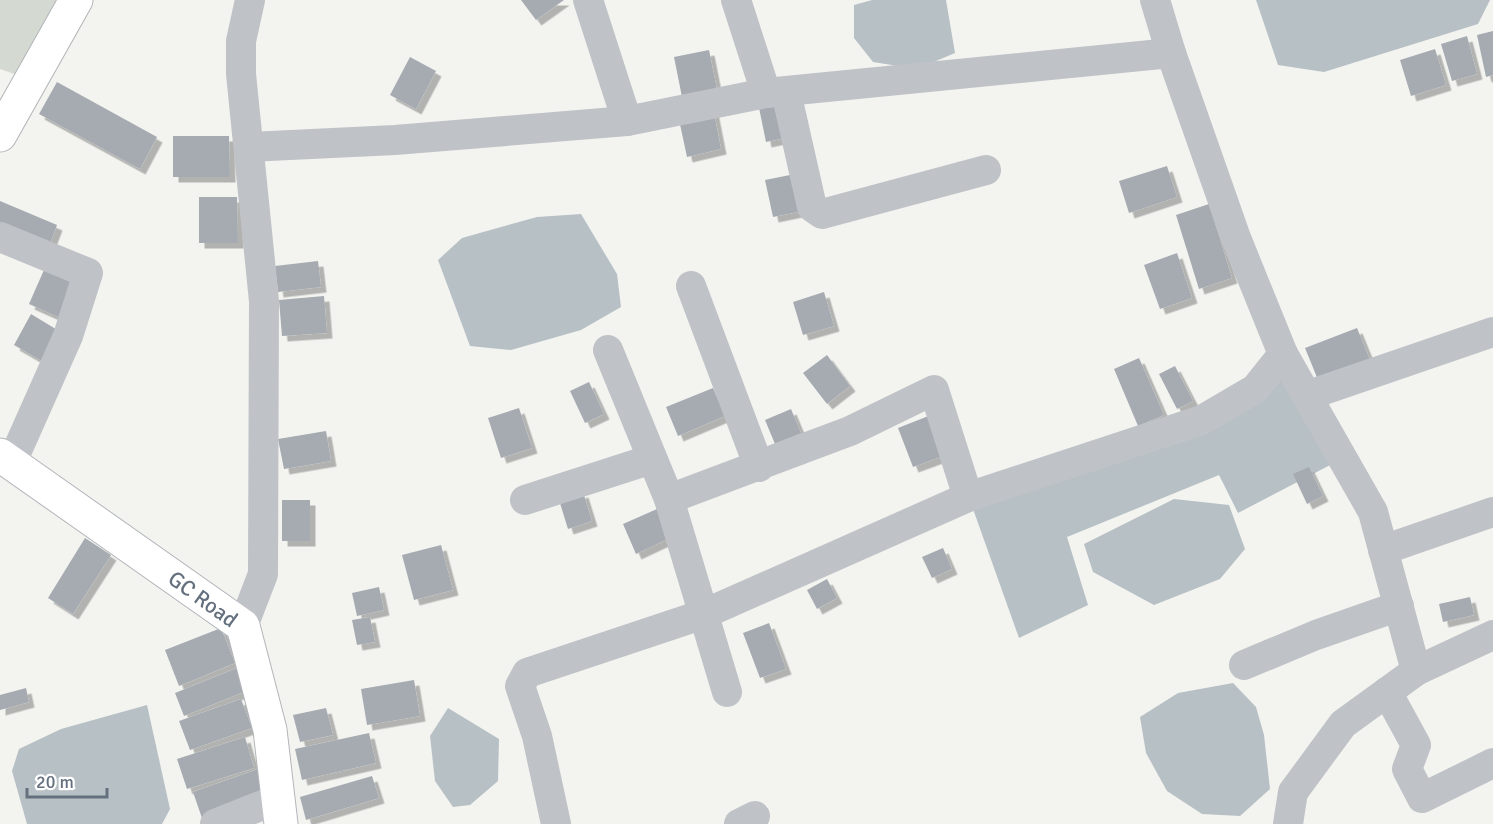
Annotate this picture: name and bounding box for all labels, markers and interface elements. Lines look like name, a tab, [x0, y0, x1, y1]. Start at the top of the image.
street label: GC Road	[163, 565, 243, 633]
scale bar	[27, 761, 106, 799]
text: 20 m	[36, 771, 74, 793]

